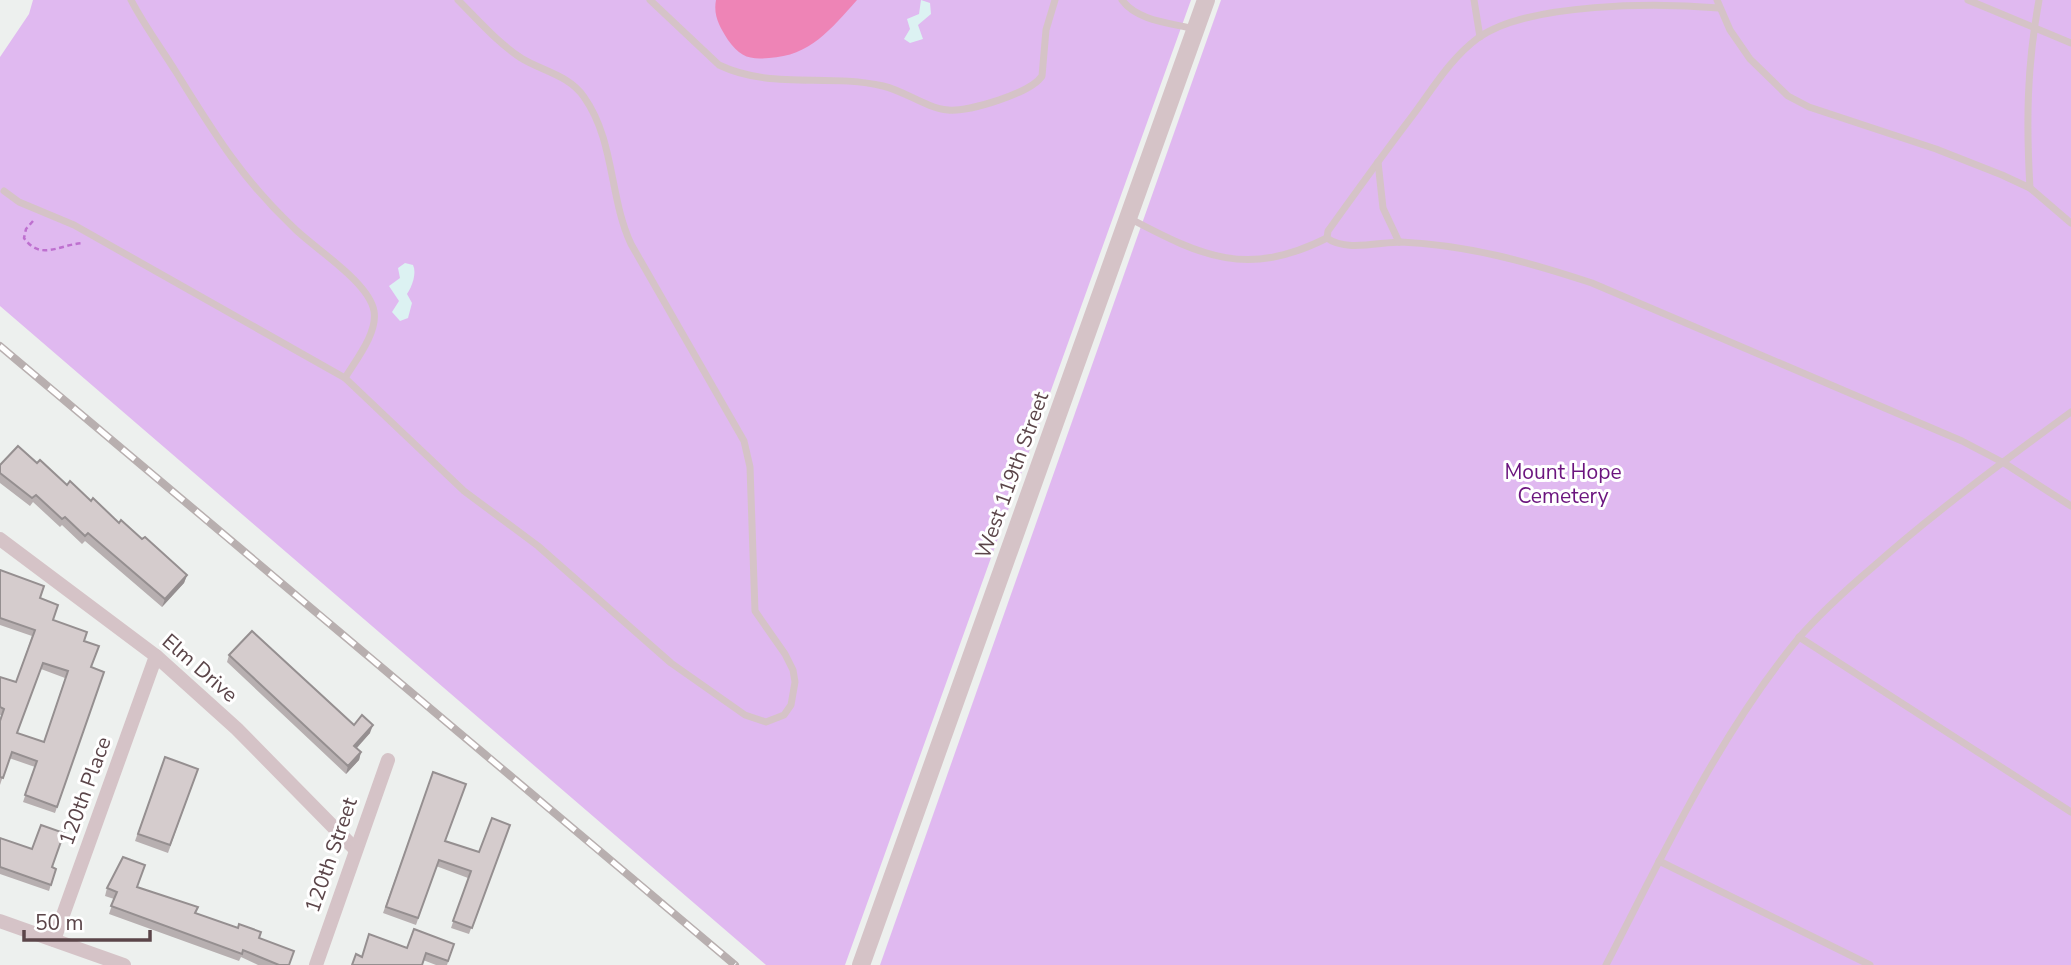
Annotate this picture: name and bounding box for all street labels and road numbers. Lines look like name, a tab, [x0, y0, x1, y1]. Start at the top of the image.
street label: West 119th Street	[969, 387, 1055, 562]
street label: Elm Drive	[156, 627, 244, 709]
street label: 120th Place	[52, 733, 118, 849]
street label: 120th Street	[298, 793, 364, 916]

